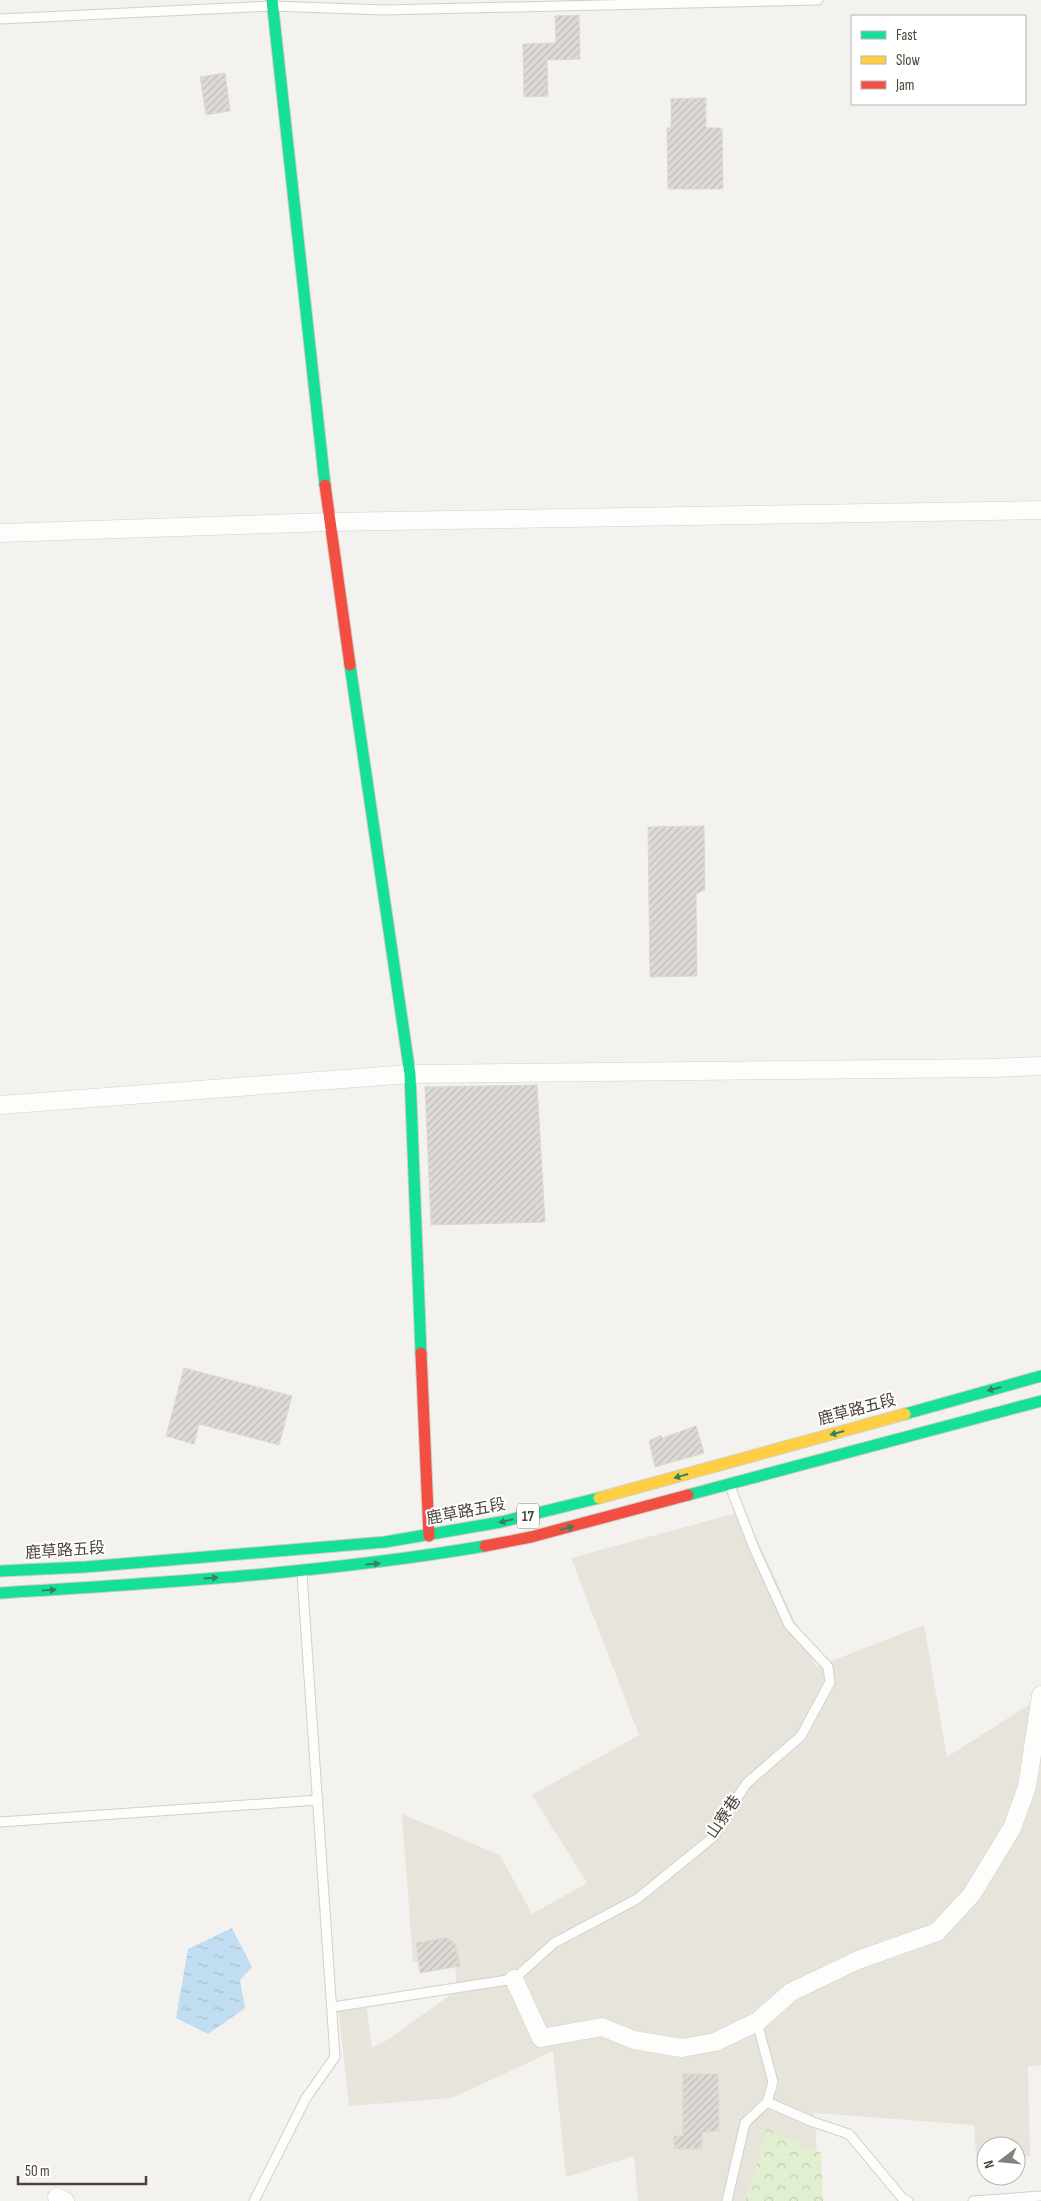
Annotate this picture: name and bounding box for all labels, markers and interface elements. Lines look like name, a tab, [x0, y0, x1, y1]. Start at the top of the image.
legend	[851, 15, 1026, 105]
text: Fast	[896, 26, 918, 45]
text: Slow	[896, 51, 920, 70]
text: Jam	[895, 76, 914, 95]
one-way arrow	[986, 1386, 1001, 1394]
street label: 鹿草路五段	[816, 1390, 898, 1430]
one-way arrow	[830, 1429, 845, 1437]
one-way arrow	[673, 1472, 688, 1480]
street label: 鹿草路五段	[425, 1495, 507, 1529]
road number: 17	[517, 1504, 539, 1528]
one-way arrow	[498, 1517, 514, 1525]
one-way arrow	[559, 1523, 574, 1531]
street label: 鹿草路五段	[24, 1539, 106, 1563]
one-way arrow	[365, 1560, 381, 1568]
one-way arrow	[203, 1574, 219, 1582]
one-way arrow	[41, 1586, 57, 1594]
street label: 山寮巷	[703, 1792, 745, 1842]
north arrow	[976, 2136, 1026, 2186]
scale bar	[18, 2154, 145, 2186]
text: N	[980, 2159, 998, 2170]
text: 50 m	[25, 2162, 50, 2181]

